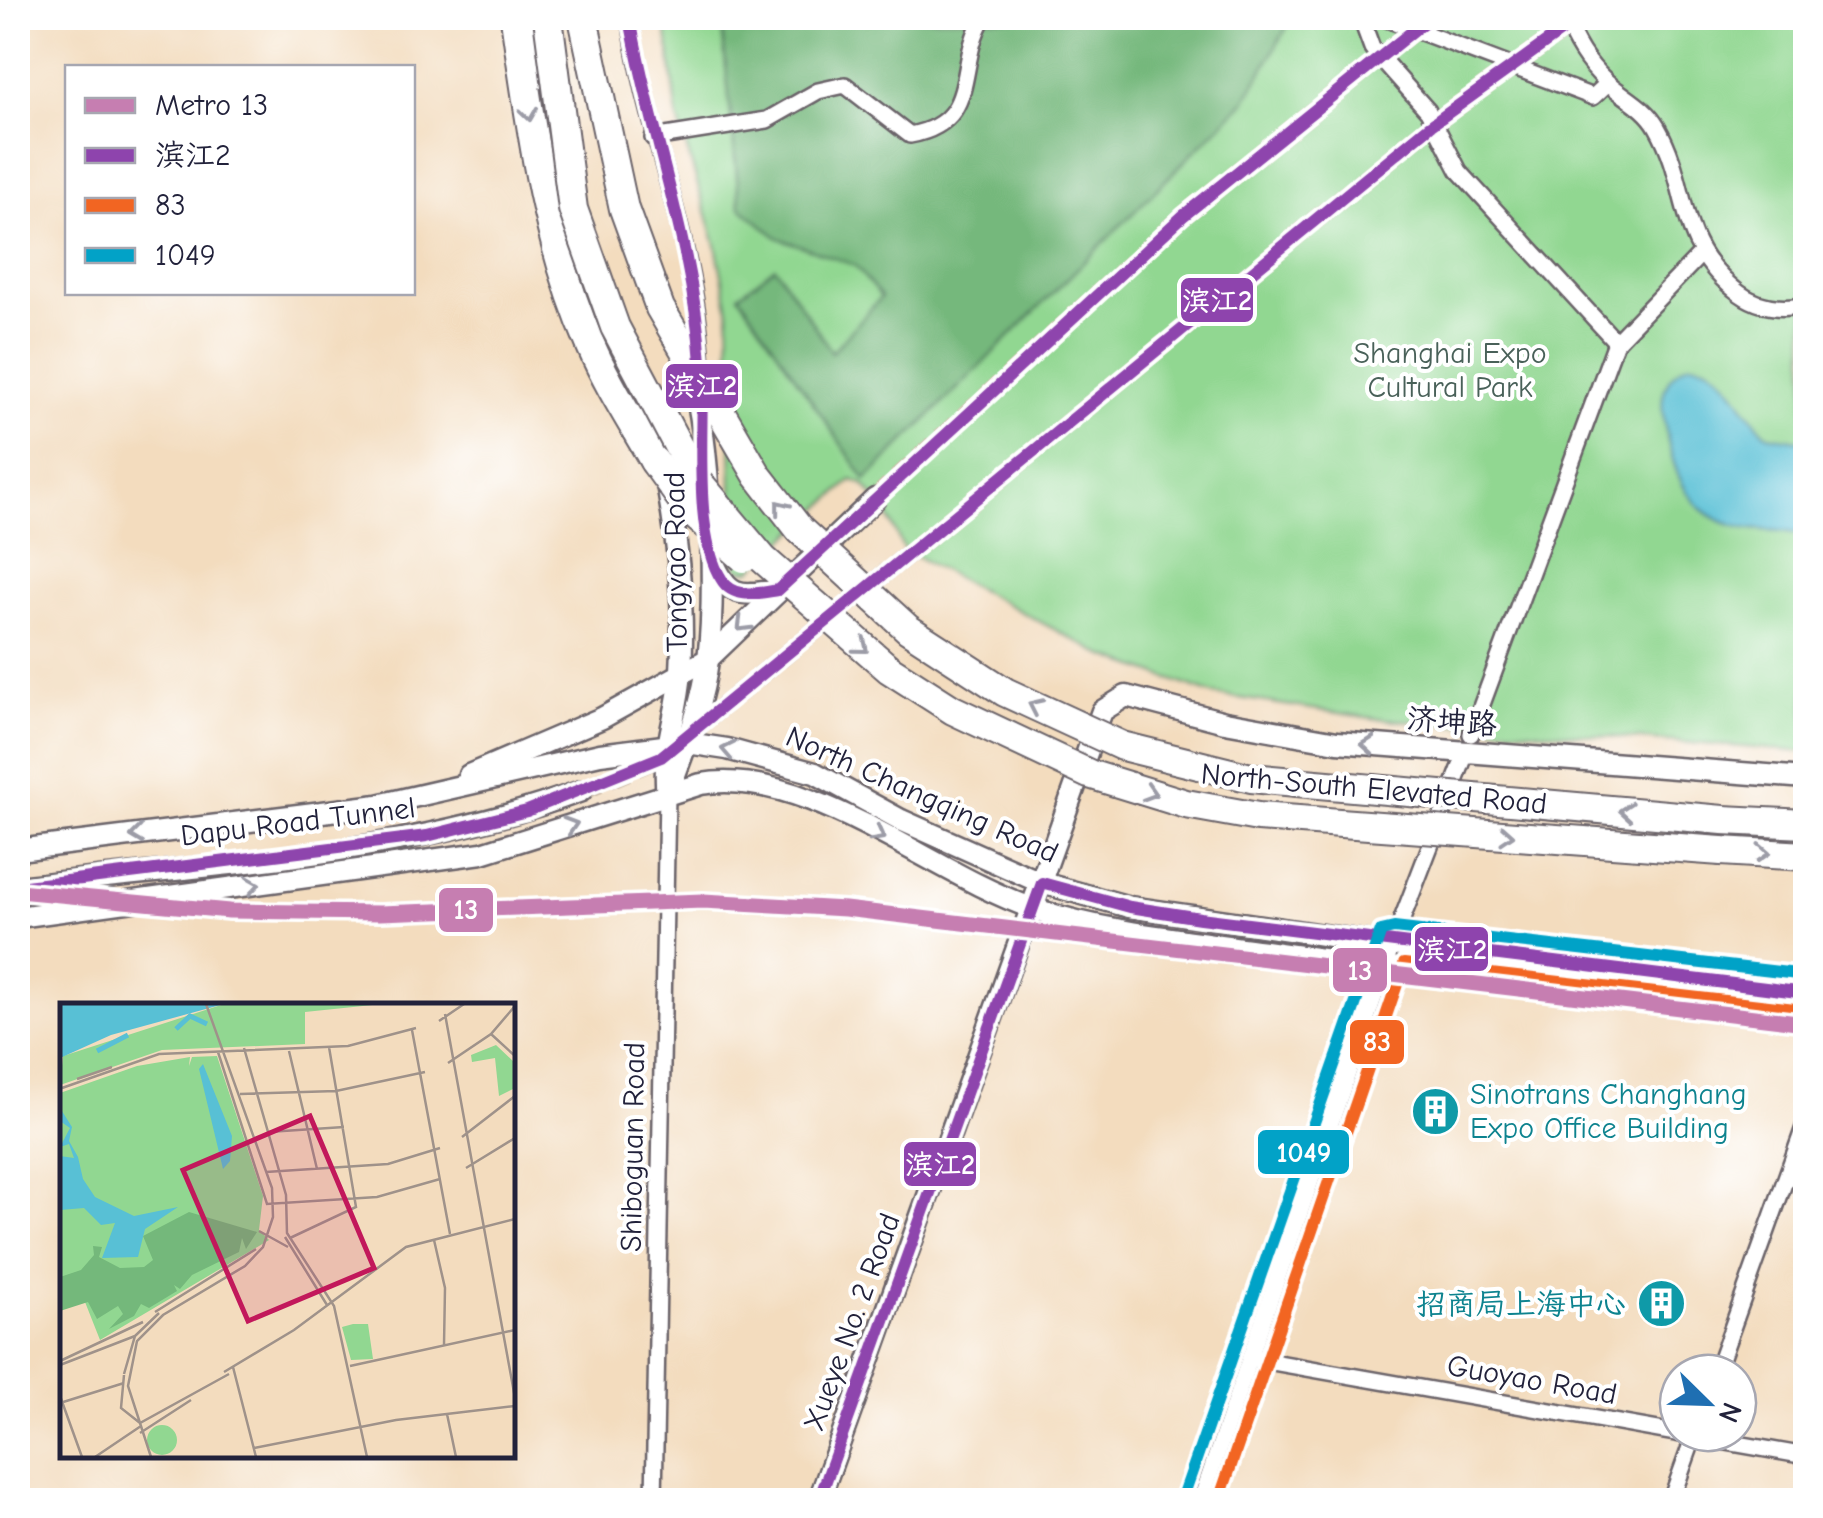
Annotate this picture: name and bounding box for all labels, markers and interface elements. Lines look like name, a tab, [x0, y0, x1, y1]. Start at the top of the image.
legend	[65, 65, 415, 295]
text: Metro 13	[155, 88, 268, 123]
one-way arrow	[517, 106, 538, 122]
text: 滨江2	[155, 138, 231, 173]
text: 83	[155, 188, 186, 223]
text: 1049	[155, 238, 216, 273]
line badge: 滨江2	[1179, 276, 1255, 324]
text: 滨江2	[1182, 285, 1252, 317]
park label: Shanghai Expo Cultural Park	[1353, 336, 1547, 405]
line badge: 滨江2	[664, 362, 740, 410]
text: 滨江2	[667, 370, 737, 402]
street label: Tongyao Road	[657, 472, 695, 652]
one-way arrow	[776, 500, 793, 518]
one-way arrow	[737, 613, 755, 631]
one-way arrow	[851, 635, 869, 653]
one-way arrow	[1027, 698, 1045, 718]
street label: 济坤路	[1406, 701, 1498, 743]
street label: North Changqing Road	[780, 719, 1064, 871]
one-way arrow	[1360, 734, 1376, 756]
one-way arrow	[720, 740, 737, 761]
street label: North-South Elevated Road	[1200, 756, 1548, 822]
one-way arrow	[1141, 781, 1158, 802]
street label: Dapu Road Tunnel	[179, 790, 417, 854]
one-way arrow	[1617, 801, 1633, 823]
one-way arrow	[562, 816, 579, 837]
one-way arrow	[867, 822, 885, 842]
one-way arrow	[128, 824, 145, 845]
one-way arrow	[1499, 824, 1515, 845]
one-way arrow	[1756, 842, 1772, 863]
one-way arrow	[244, 875, 261, 896]
line badge: 13	[437, 886, 495, 934]
text: 13	[454, 894, 478, 926]
line badge: 滨江2	[1413, 925, 1490, 973]
text: 滨江2	[1417, 934, 1487, 966]
line badge: 13	[1331, 946, 1389, 994]
text: 13	[1348, 955, 1372, 987]
inset map	[60, 1003, 515, 1458]
line badge: 83	[1348, 1018, 1406, 1066]
text: 83	[1363, 1026, 1391, 1058]
street label: Shiboguan Road	[614, 1042, 652, 1252]
place label: Sinotrans Changhang Expo Office Building	[1470, 1077, 1747, 1146]
building icon: Sinotrans Changhang Expo Office Building	[1409, 1085, 1461, 1137]
line badge: 1049	[1256, 1128, 1351, 1176]
text: 1049	[1277, 1137, 1331, 1169]
line badge: 滨江2	[902, 1140, 978, 1188]
text: 滨江2	[905, 1149, 975, 1181]
street label: Xueye No. 2 Road	[796, 1208, 908, 1436]
building icon: 招商局上海中心	[1635, 1278, 1687, 1330]
place label: 招商局上海中心	[1416, 1287, 1626, 1322]
street label: Guoyao Road	[1444, 1348, 1620, 1412]
north arrow	[1658, 1353, 1758, 1453]
text: N	[1712, 1398, 1748, 1427]

